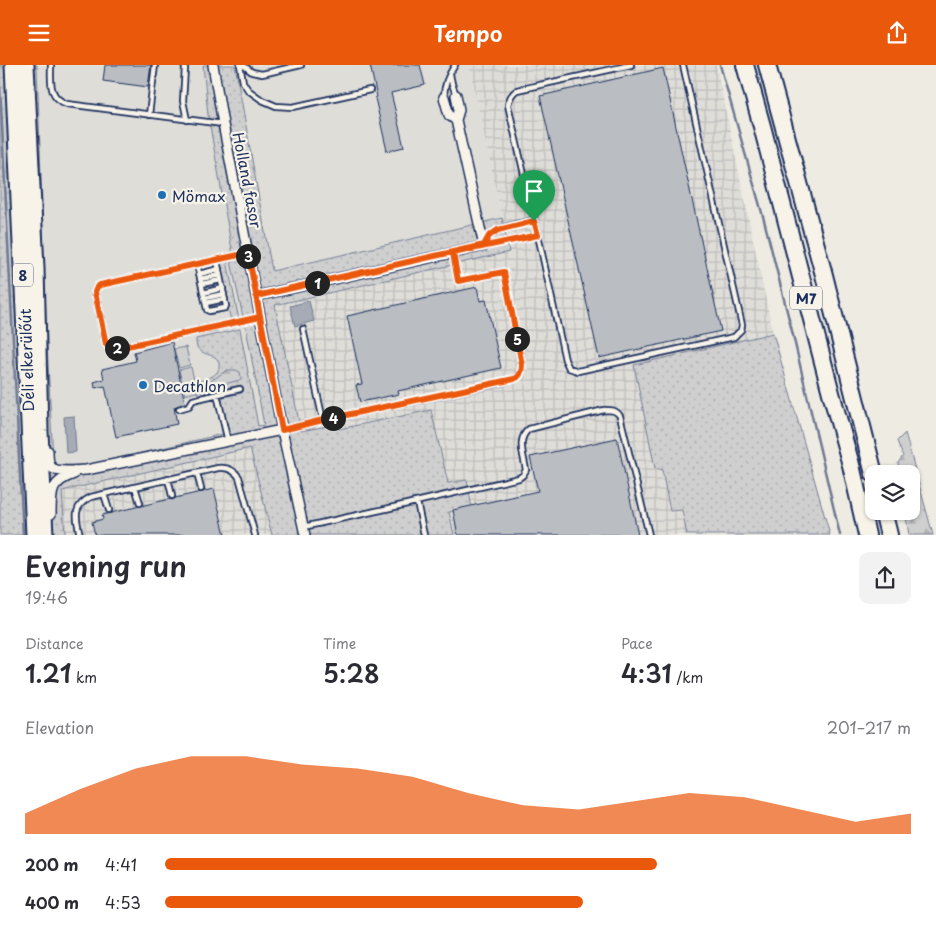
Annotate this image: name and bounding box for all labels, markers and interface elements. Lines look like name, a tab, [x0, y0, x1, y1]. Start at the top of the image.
text: Tempo	[434, 16, 502, 49]
icon: menu	[25, 19, 53, 47]
icon: share	[883, 19, 911, 47]
street label: Holland fasor	[227, 130, 269, 230]
pin	[513, 170, 555, 221]
icon: arrive	[520, 177, 548, 205]
place label: Mömax	[172, 184, 225, 207]
marker: Mömax	[156, 189, 168, 201]
pin: 3	[236, 243, 260, 269]
text: 3	[244, 246, 253, 267]
road number: 8	[13, 263, 33, 287]
pin: 1	[304, 271, 330, 295]
text: 1	[314, 273, 321, 294]
road number: M7	[790, 287, 822, 309]
street label: Déli elkerülőút	[13, 308, 39, 412]
pin: 5	[504, 327, 530, 351]
text: 5	[513, 329, 522, 350]
pin: 2	[104, 335, 130, 361]
text: 2	[113, 338, 122, 359]
place label: Decathlon	[153, 374, 226, 397]
marker: Decathlon	[137, 379, 149, 391]
pin: 4	[320, 405, 346, 431]
text: 4	[329, 408, 338, 429]
map controls	[865, 465, 920, 520]
button: layers	[865, 465, 920, 520]
text: Evening run	[25, 544, 187, 587]
button: share	[859, 552, 911, 604]
text: 19:46	[25, 585, 68, 609]
text: Distance	[25, 633, 84, 654]
text: Time	[323, 633, 356, 654]
text: Pace	[621, 633, 653, 654]
text: 1.21	[25, 654, 72, 692]
text: 5:28	[323, 654, 380, 692]
text: 4:31	[621, 654, 672, 692]
text: km	[72, 667, 97, 688]
text: /km	[672, 667, 703, 688]
text: Elevation	[25, 715, 94, 739]
text: 201–217 m	[827, 715, 911, 739]
text: 200 m	[25, 852, 79, 876]
text: 4:41	[105, 852, 137, 876]
text: 400 m	[25, 890, 79, 914]
text: 4:53	[105, 890, 141, 914]

